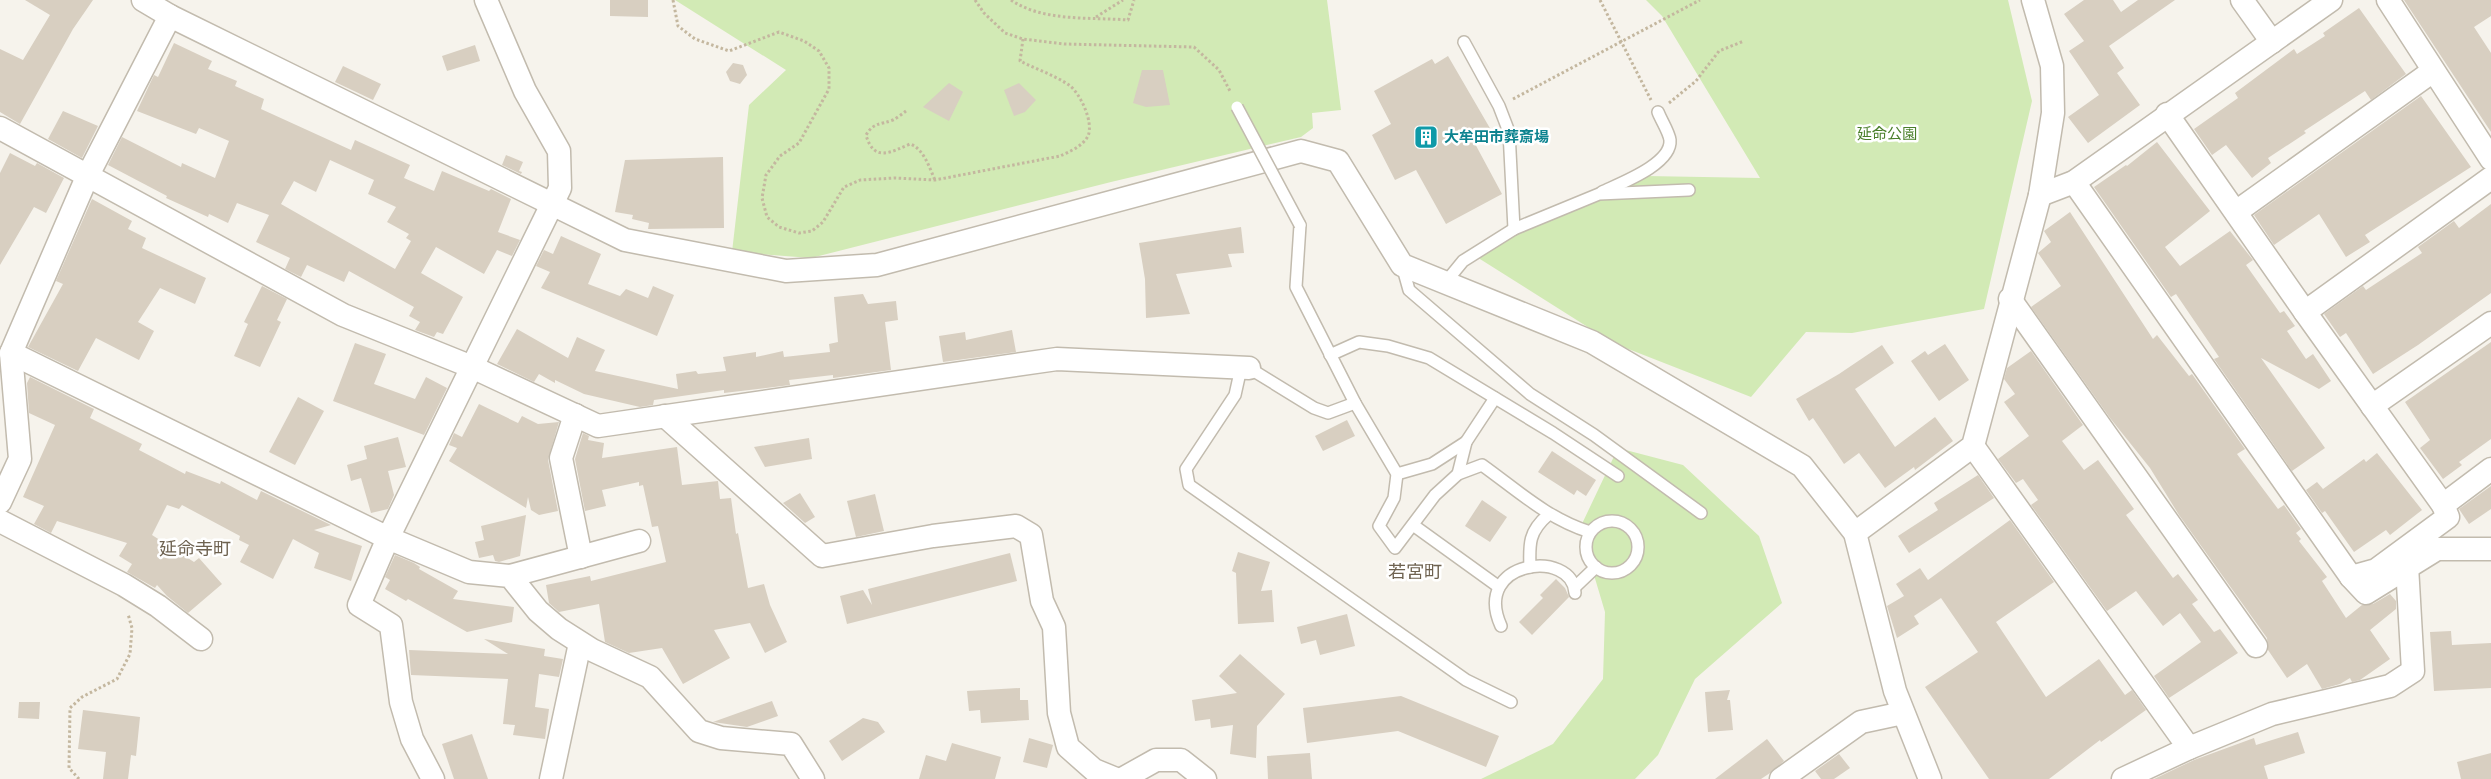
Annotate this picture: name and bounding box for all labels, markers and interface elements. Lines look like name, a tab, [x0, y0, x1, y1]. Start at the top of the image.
park label: 延命公園	[1857, 123, 1917, 144]
building icon: 大牟田市葬斎場	[1413, 124, 1439, 150]
place label: 大牟田市葬斎場	[1444, 126, 1549, 147]
district label: 延命寺町	[159, 536, 231, 560]
district label: 若宮町	[1388, 559, 1442, 583]

